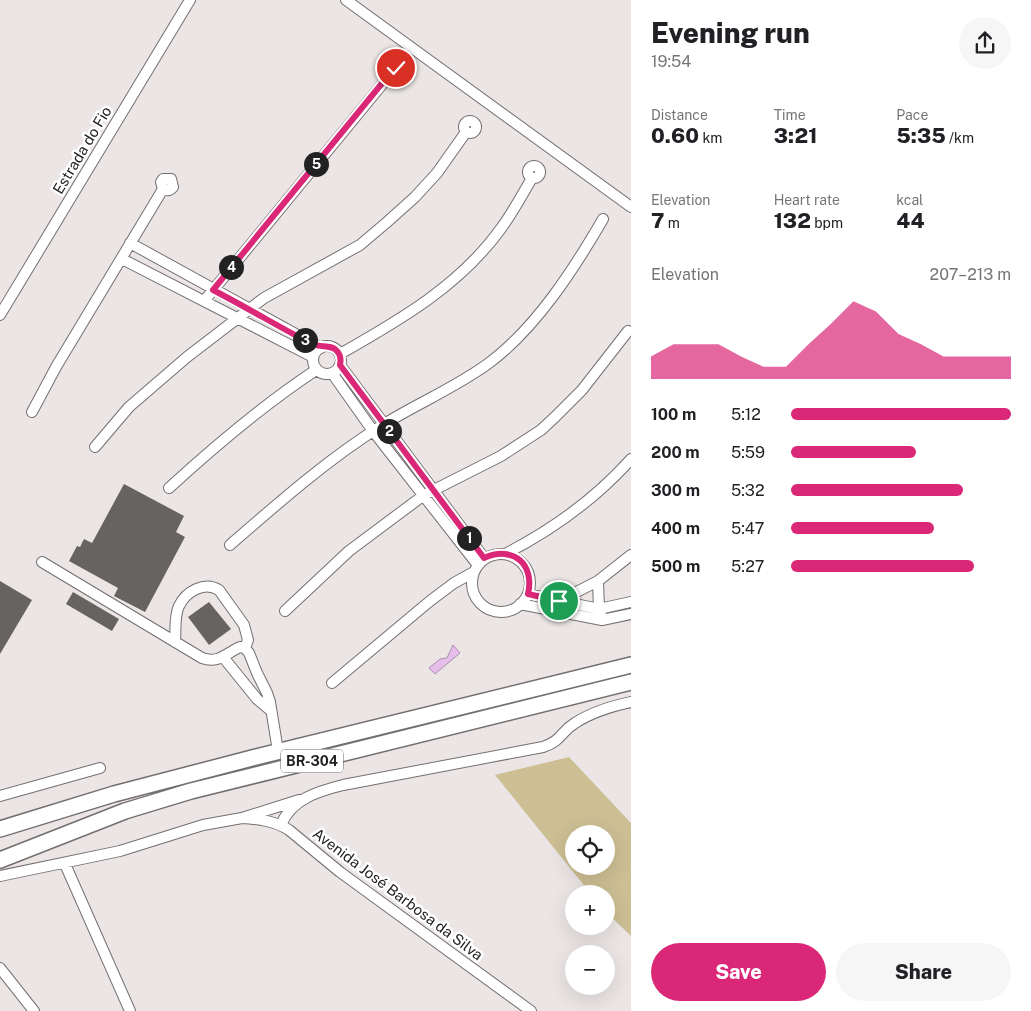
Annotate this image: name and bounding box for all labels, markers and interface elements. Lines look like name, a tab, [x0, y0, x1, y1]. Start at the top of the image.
text: Evening run	[651, 16, 810, 49]
button: share	[959, 17, 1011, 69]
pin	[375, 47, 417, 89]
text: 19:54	[651, 52, 691, 71]
icon: check	[382, 54, 410, 82]
street label: Estrada do Fio	[49, 103, 115, 197]
text: Distance	[651, 107, 708, 123]
text: Time	[774, 107, 806, 123]
text: Pace	[896, 107, 928, 123]
text: 0.60	[651, 123, 699, 148]
text: 3:21	[774, 123, 817, 148]
text: 5:35	[896, 123, 946, 148]
text: km	[699, 130, 722, 146]
text: /km	[946, 130, 974, 146]
pin: 5	[304, 152, 328, 176]
text: 5	[312, 156, 321, 172]
text: Elevation	[651, 192, 710, 208]
text: Heart rate	[774, 192, 840, 208]
text: kcal	[896, 192, 923, 208]
text: 7	[651, 208, 664, 233]
text: 132	[774, 208, 811, 233]
text: 44	[896, 208, 924, 233]
text: m	[664, 215, 680, 231]
text: bpm	[811, 215, 843, 231]
pin: 4	[218, 254, 244, 280]
text: 4	[227, 259, 236, 275]
text: Elevation	[651, 265, 719, 284]
text: 207–213 m	[930, 265, 1011, 284]
pin: 3	[292, 328, 318, 352]
text: 3	[301, 332, 310, 348]
text: 100 m	[651, 405, 696, 424]
text: 5:12	[731, 405, 761, 424]
pin: 2	[376, 418, 402, 444]
text: 2	[385, 423, 394, 439]
text: 200 m	[651, 443, 700, 462]
text: 5:59	[731, 443, 765, 462]
text: 300 m	[651, 481, 700, 500]
text: 5:32	[731, 481, 764, 500]
text: 400 m	[651, 519, 700, 538]
text: 5:47	[731, 519, 764, 538]
pin: 1	[456, 526, 482, 550]
text: 1	[467, 530, 473, 546]
text: 500 m	[651, 557, 700, 576]
text: 5:27	[731, 557, 764, 576]
pin	[538, 580, 580, 622]
icon: arrive	[545, 587, 573, 615]
road number: BR-304	[281, 749, 343, 772]
street label: Avenida José Barbosa da Silva	[310, 824, 486, 964]
map controls	[565, 825, 615, 995]
button: locate	[565, 825, 615, 875]
button: +	[565, 885, 615, 935]
button: Save	[651, 943, 826, 1001]
button: Share	[836, 943, 1011, 1001]
button: −	[565, 945, 615, 995]

